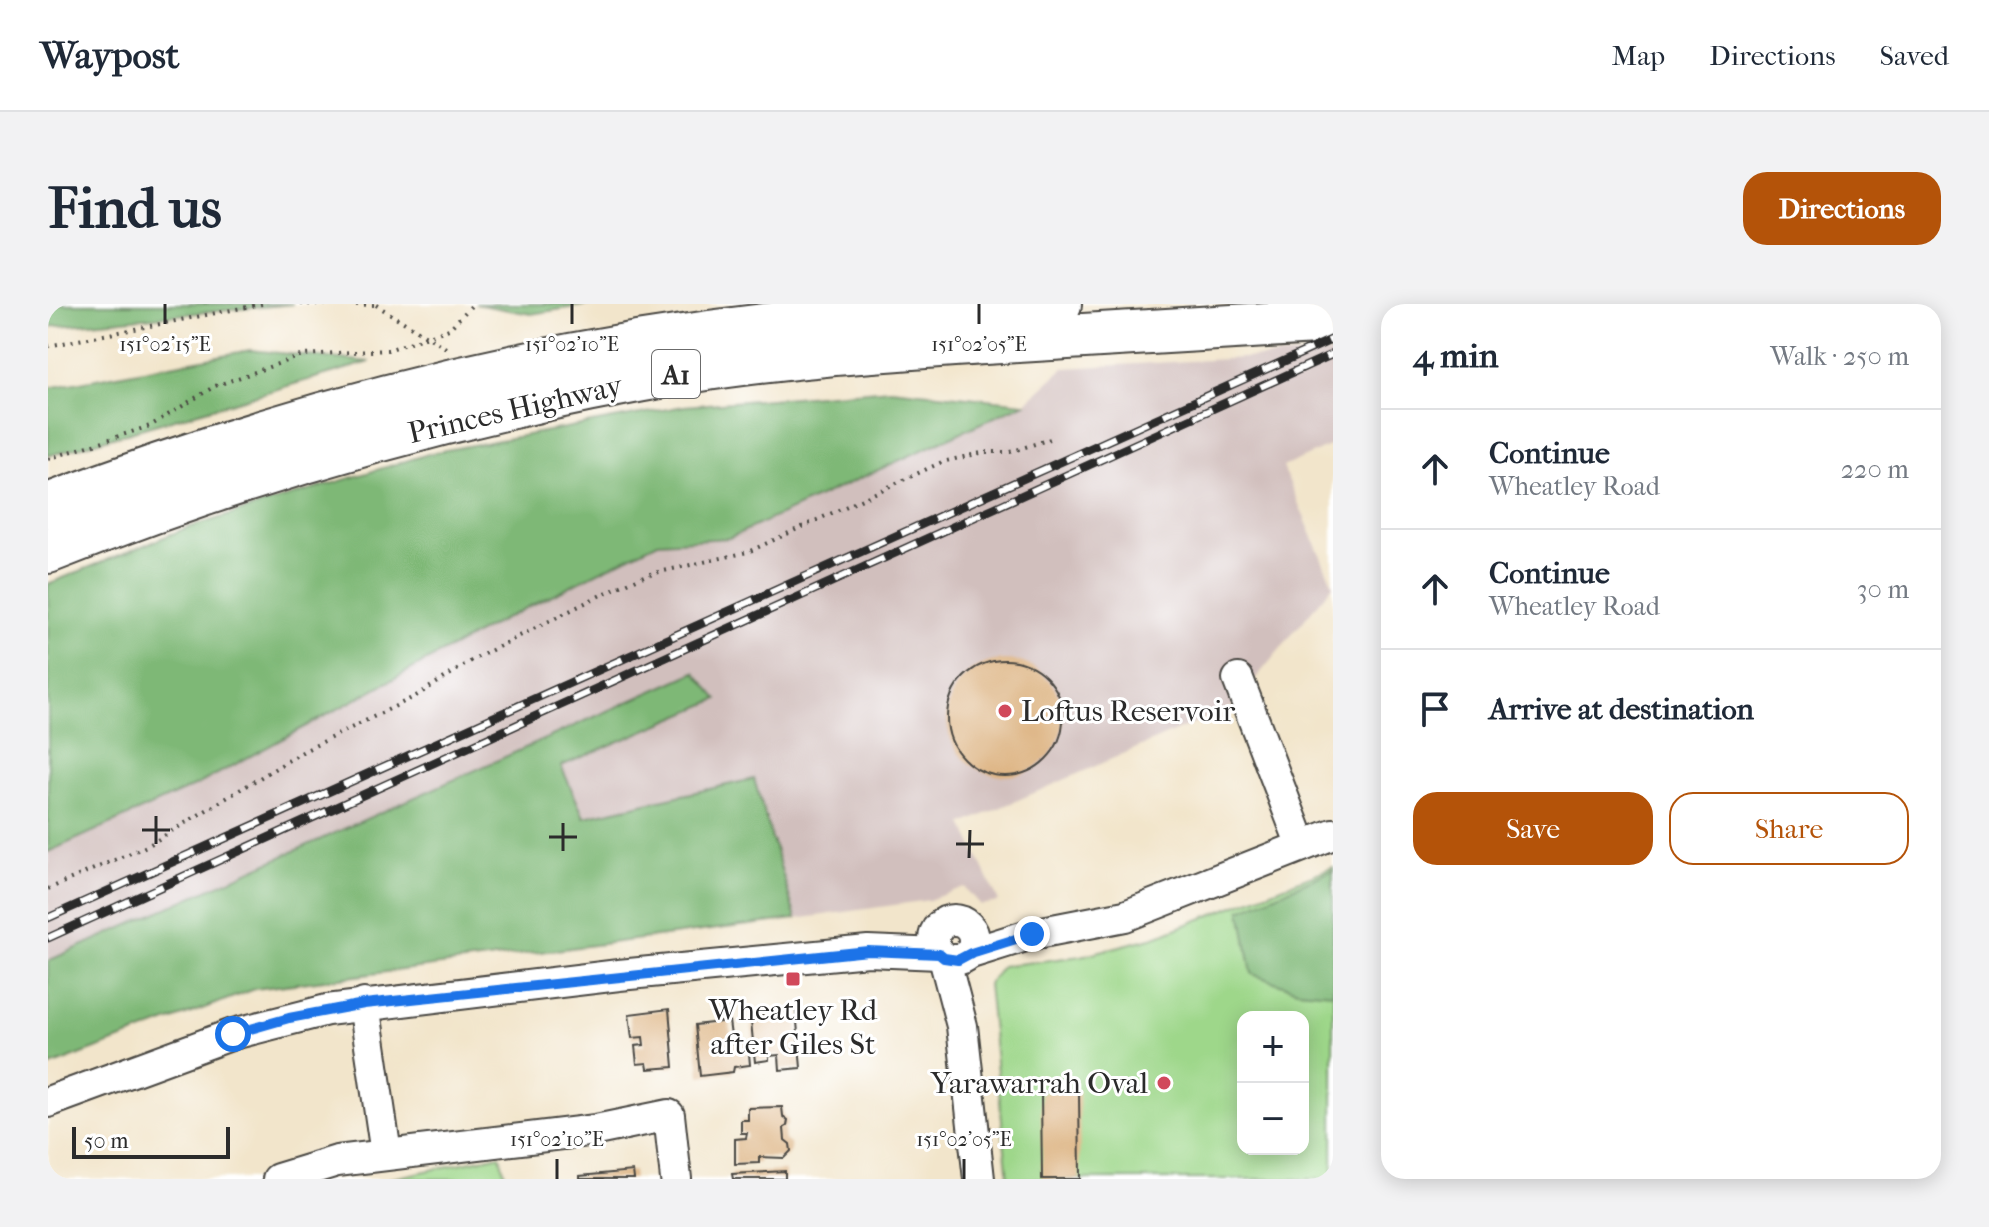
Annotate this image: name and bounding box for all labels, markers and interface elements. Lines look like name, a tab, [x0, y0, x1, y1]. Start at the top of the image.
text: Waypost	[40, 33, 179, 78]
text: Map	[1612, 39, 1665, 72]
text: Directions	[1709, 39, 1836, 72]
text: Saved	[1880, 39, 1949, 72]
button: Directions	[1743, 172, 1941, 245]
text: Find us	[48, 176, 222, 241]
text: 151°02'15"E	[119, 333, 211, 356]
text: 151°02'10"E	[525, 333, 619, 356]
text: 151°02'05"E	[931, 333, 1027, 356]
text: 4 min	[1413, 336, 1498, 376]
text: Walk · 250 m	[1770, 341, 1909, 372]
road number: A1	[652, 350, 700, 398]
street label: Princes Highway	[405, 368, 627, 451]
text: Continue	[1489, 436, 1610, 471]
icon: ahead	[1413, 447, 1457, 491]
text: 220 m	[1841, 454, 1909, 485]
text: Wheatley Road	[1489, 471, 1660, 502]
text: Continue	[1489, 556, 1610, 591]
icon: ahead	[1413, 567, 1457, 611]
text: 30 m	[1857, 574, 1909, 605]
text: Wheatley Road	[1489, 591, 1660, 622]
icon: arrive	[1413, 687, 1457, 731]
text: Arrive at destination	[1489, 692, 1754, 727]
place label: Loftus Reservoir	[1021, 694, 1235, 729]
marker: Loftus Reservoir	[996, 702, 1014, 720]
button: Save	[1413, 792, 1653, 865]
button: Share	[1669, 792, 1909, 865]
route end	[1014, 916, 1050, 952]
marker: Wheatley Rd after Giles St	[784, 970, 802, 988]
place label: Wheatley Rd after Giles St	[708, 993, 878, 1062]
map controls	[1237, 1011, 1309, 1155]
button: +	[1237, 1011, 1309, 1083]
route start	[215, 1016, 251, 1052]
place label: Yarawarrah Oval	[930, 1066, 1148, 1101]
marker: Yarawarrah Oval	[1155, 1074, 1173, 1092]
button: −	[1237, 1083, 1309, 1155]
scale bar	[72, 1123, 230, 1159]
text: 50 m	[84, 1128, 129, 1154]
text: 151°02'10"E	[510, 1128, 604, 1151]
text: 151°02'05"E	[916, 1128, 1012, 1151]

